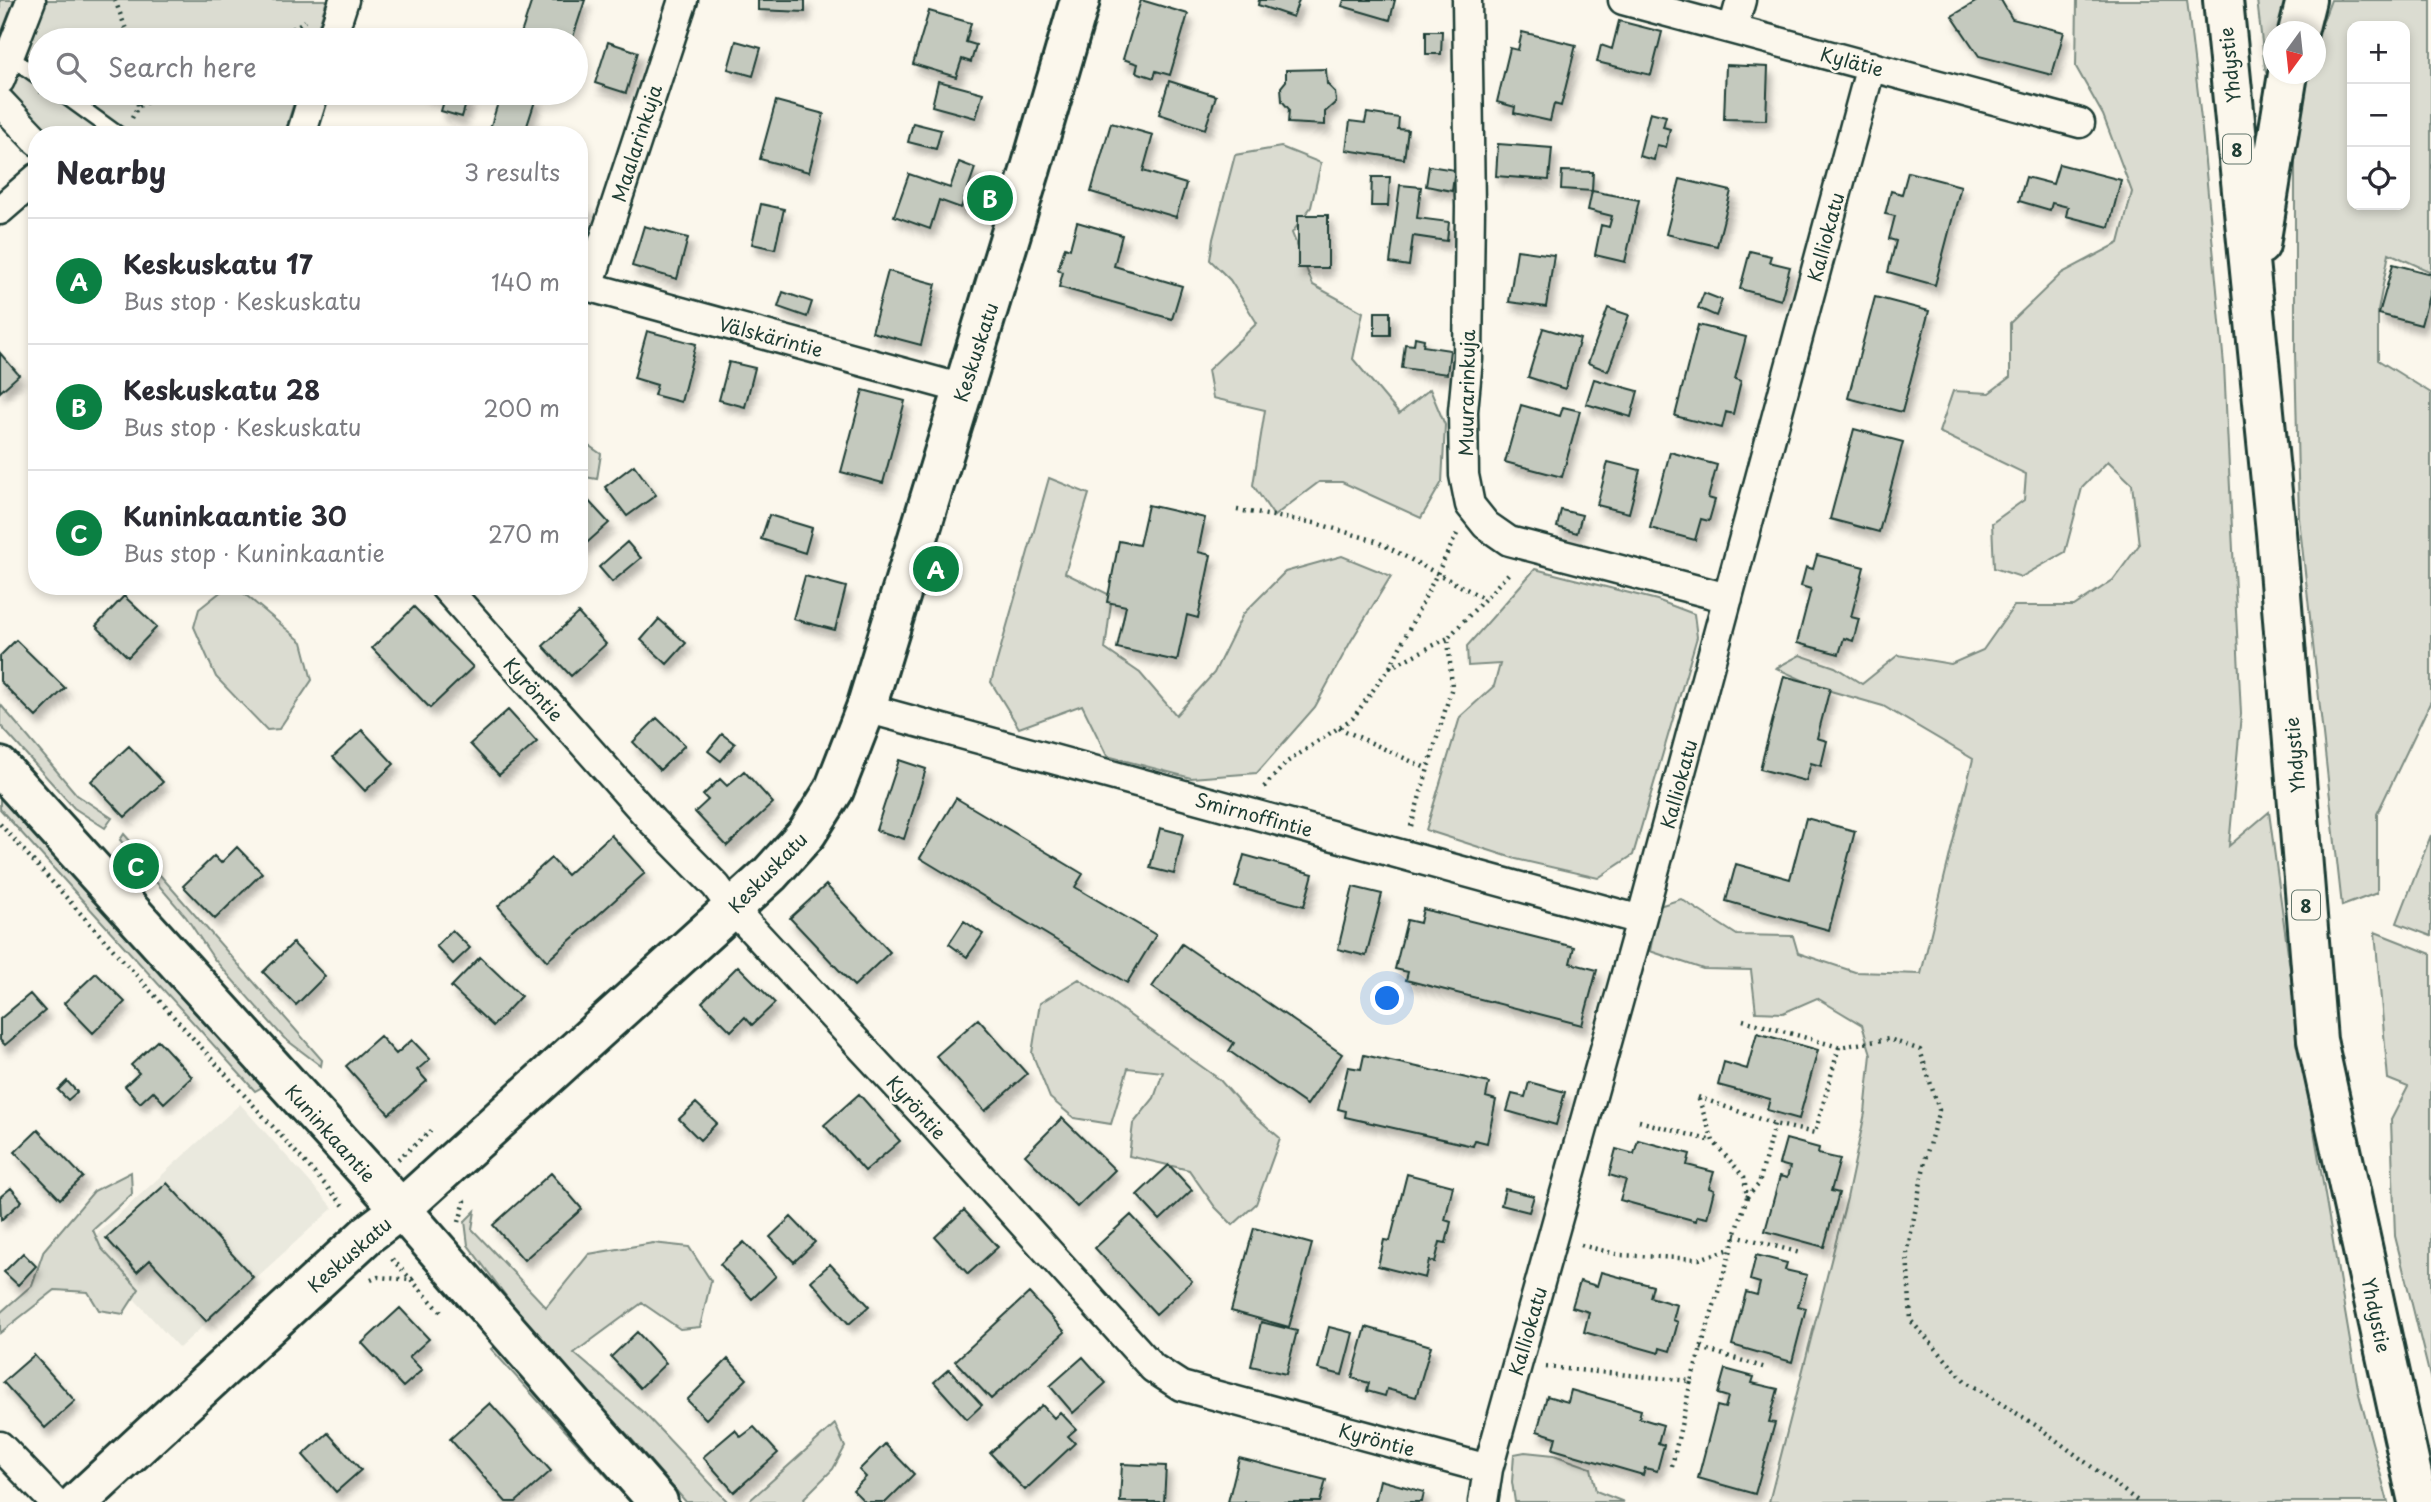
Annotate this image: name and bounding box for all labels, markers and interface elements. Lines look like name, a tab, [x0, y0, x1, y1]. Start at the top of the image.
north arrow	[2263, 21, 2326, 84]
map controls	[2347, 21, 2410, 210]
button: +	[2347, 21, 2410, 84]
street label: Yhdystie	[2211, 26, 2247, 104]
search box	[28, 28, 588, 105]
street label: Kylätie	[1817, 39, 1887, 83]
text: Search here	[108, 47, 257, 86]
icon: search	[52, 48, 90, 86]
street label: Maalarinkuja	[604, 81, 668, 205]
button: −	[2347, 84, 2410, 147]
road number: 8	[2223, 134, 2251, 164]
button: locate	[2347, 147, 2410, 210]
text: Nearby	[56, 149, 166, 194]
text: 3 results	[464, 154, 560, 189]
pin: B	[967, 172, 1013, 224]
street label: Kalliokatu	[1800, 189, 1850, 285]
text: Keskuskatu 17	[123, 244, 313, 283]
text: A	[70, 264, 88, 299]
text: 140 m	[491, 264, 560, 299]
text: Bus stop · Keskuskatu	[123, 283, 361, 318]
street label: Keskuskatu	[946, 299, 1004, 405]
street label: Välskärintie	[716, 309, 826, 363]
street label: Muurarinkuja	[1451, 329, 1481, 457]
text: Keskuskatu 28	[123, 370, 320, 409]
text: B	[71, 390, 87, 425]
text: 200 m	[483, 390, 560, 425]
text: Bus stop · Keskuskatu	[123, 409, 361, 444]
text: Kuninkaantie 30	[123, 496, 347, 535]
text: C	[70, 516, 88, 551]
text: 270 m	[488, 516, 560, 551]
text: Bus stop · Kuninkaantie	[123, 535, 385, 570]
pin: A	[913, 543, 959, 595]
street label: Kyröntie	[498, 651, 570, 727]
street label: Yhdystie	[2277, 716, 2311, 794]
street label: Kalliokatu	[1653, 736, 1703, 832]
street label: Smirnoffintie	[1192, 785, 1316, 843]
street label: Keskuskatu	[721, 825, 813, 919]
pin: C	[113, 840, 159, 892]
road number: 8	[2292, 890, 2320, 920]
your location	[1370, 981, 1404, 1015]
street label: Kyröntie	[881, 1069, 953, 1145]
street label: Kuninkaantie	[279, 1078, 383, 1188]
street label: Keskuskatu	[301, 1210, 397, 1298]
street label: Yhdystie	[2355, 1275, 2399, 1355]
street label: Kalliokatu	[1501, 1283, 1553, 1379]
street label: Kyröntie	[1336, 1415, 1418, 1463]

